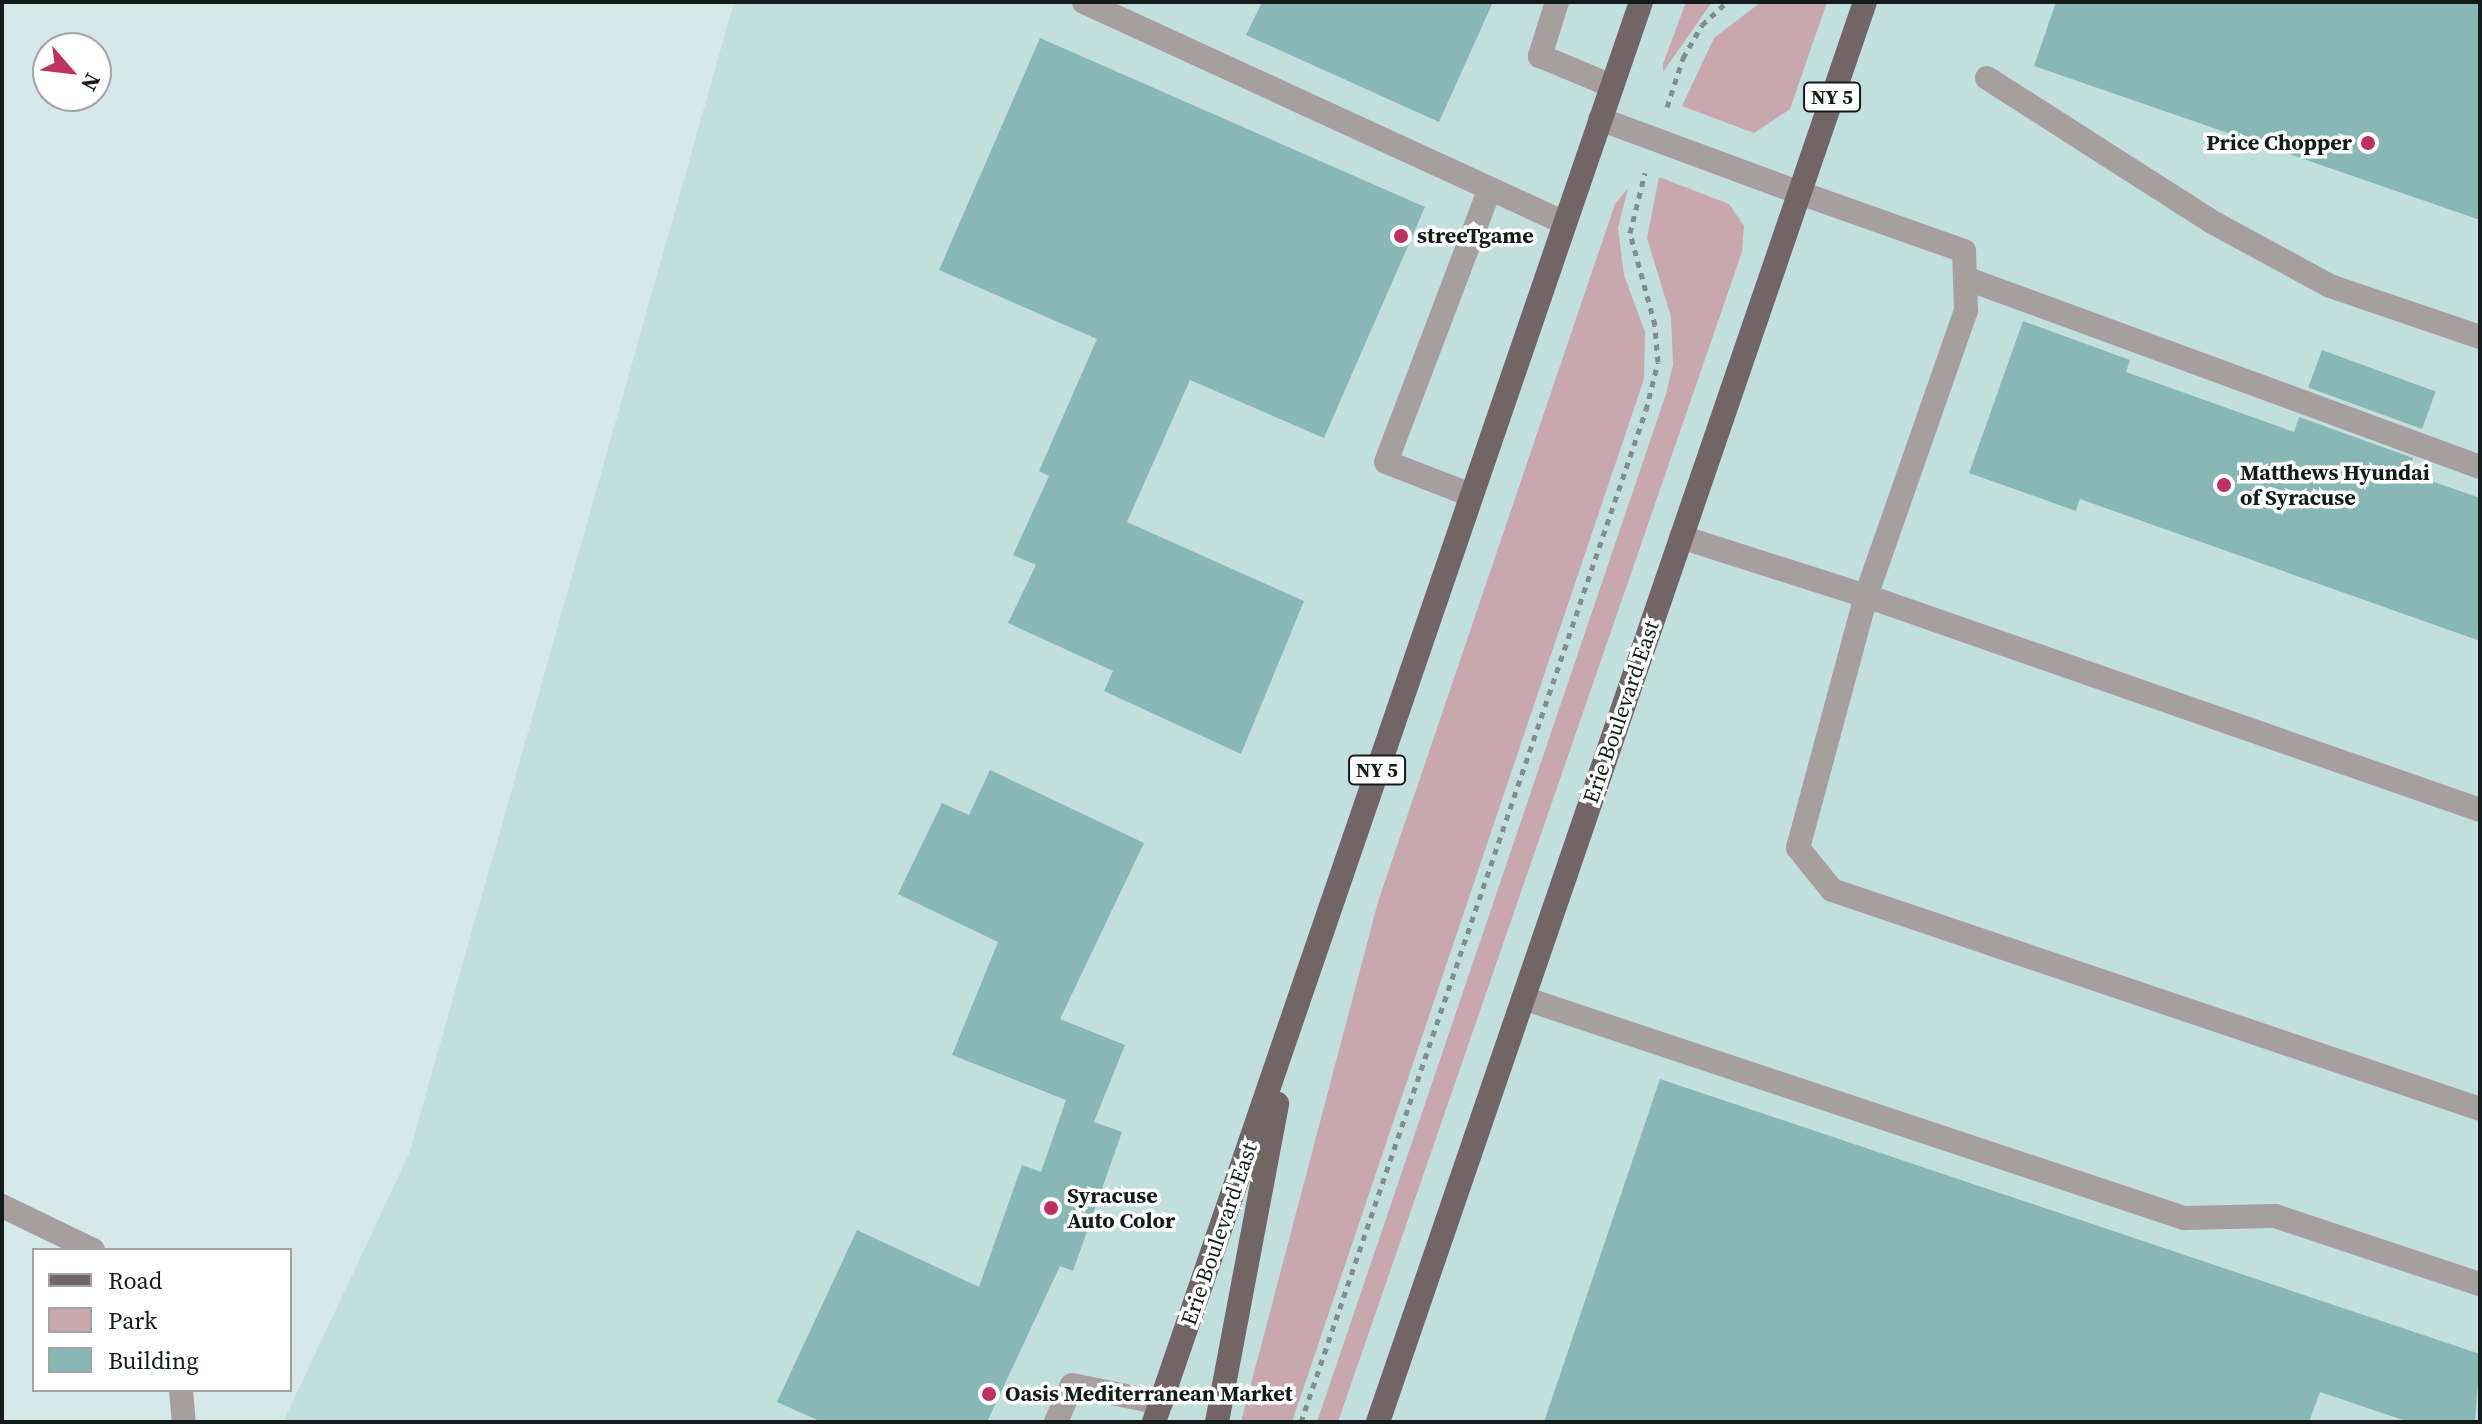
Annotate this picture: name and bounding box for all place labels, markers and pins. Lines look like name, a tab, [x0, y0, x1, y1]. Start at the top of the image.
place label: Price Chopper	[2206, 130, 2352, 156]
marker: Price Chopper	[2359, 134, 2377, 152]
place label: streeTgame	[1417, 223, 1534, 249]
marker: streeTgame	[1392, 227, 1410, 245]
place label: Matthews Hyundai of Syracuse	[2240, 459, 2430, 510]
marker: Matthews Hyundai of Syracuse	[2215, 476, 2233, 494]
place label: Syracuse Auto Color	[1067, 1182, 1175, 1234]
marker: Syracuse Auto Color	[1042, 1199, 1060, 1217]
place label: Oasis Mediterranean Market	[1005, 1381, 1293, 1407]
marker: Oasis Mediterranean Market	[980, 1385, 998, 1403]

